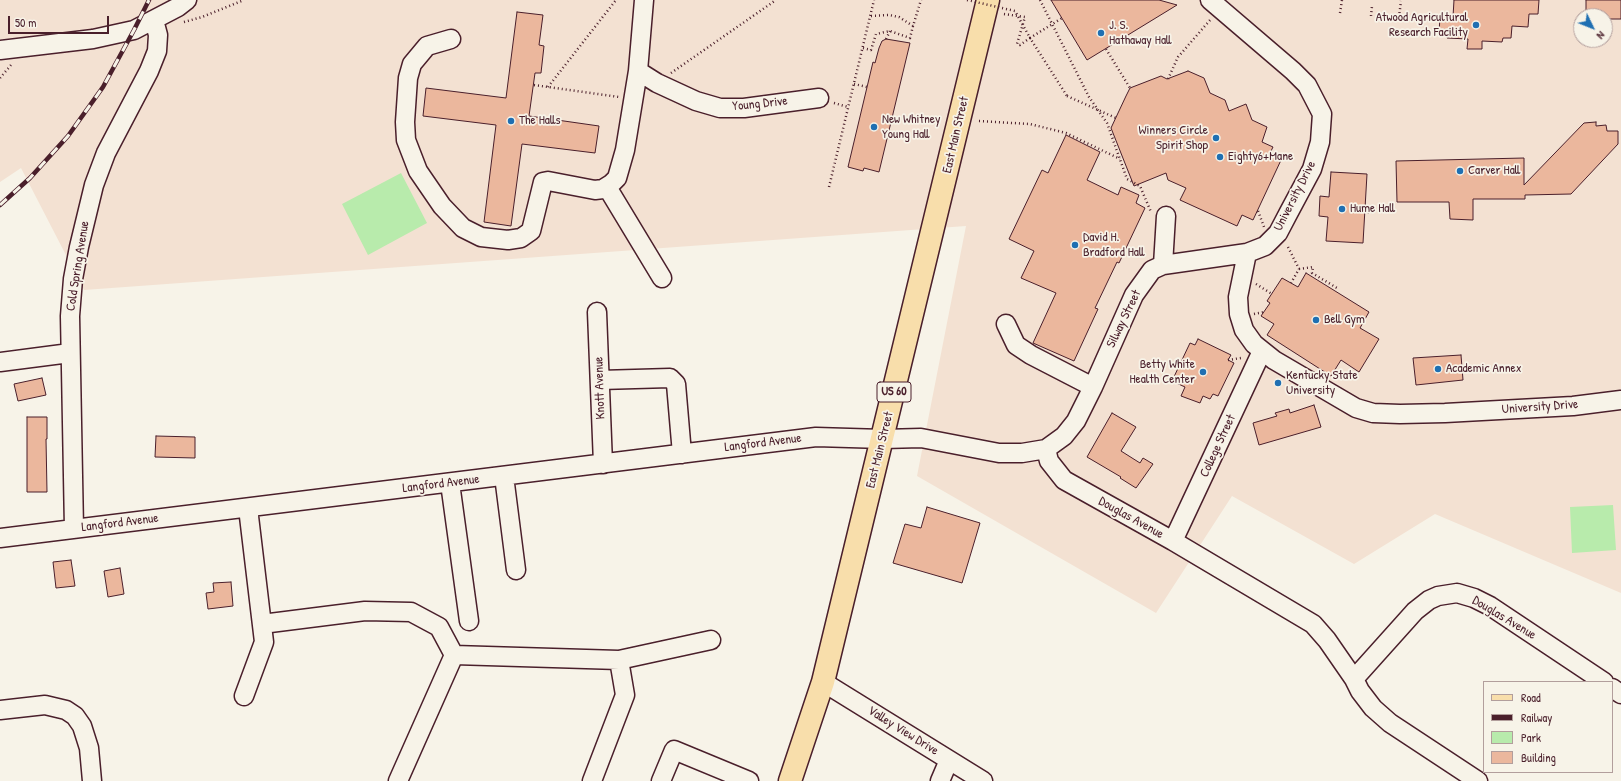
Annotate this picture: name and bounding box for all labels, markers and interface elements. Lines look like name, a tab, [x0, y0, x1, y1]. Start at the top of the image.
scale bar	[10, 8, 111, 34]
north arrow	[1573, 8, 1613, 48]
place label: Atwood Agricultural Research Facility	[1376, 10, 1468, 41]
text: 50 m	[15, 14, 36, 31]
place label: J. S. Hathaway Hall	[1109, 18, 1172, 49]
marker: Atwood Agricultural Research Facility	[1471, 20, 1481, 30]
marker: J. S. Hathaway Hall	[1096, 28, 1106, 38]
text: N	[1594, 29, 1608, 42]
street label: Young Drive	[732, 93, 788, 115]
street label: East Main Street	[940, 95, 972, 175]
place label: New Whitney Young Hall	[882, 112, 940, 143]
place label: The Halls	[519, 113, 560, 129]
marker: The Halls	[506, 116, 516, 126]
marker: New Whitney Young Hall	[869, 122, 879, 132]
place label: Winners Circle Spirit Shop	[1138, 123, 1208, 154]
marker: Winners Circle Spirit Shop	[1211, 133, 1221, 143]
place label: Eighty6+Mane	[1228, 149, 1293, 165]
marker: Eighty6+Mane	[1215, 152, 1225, 162]
street label: University Drive	[1271, 158, 1319, 234]
place label: Carver Hall	[1468, 163, 1520, 179]
marker: Carver Hall	[1455, 166, 1465, 176]
place label: Hume Hall	[1350, 201, 1395, 217]
marker: Hume Hall	[1337, 204, 1347, 214]
street label: Cold Spring Avenue	[63, 220, 93, 312]
place label: David H. Bradford Hall	[1083, 230, 1145, 261]
marker: David H. Bradford Hall	[1070, 240, 1080, 250]
street label: Silway Street	[1103, 288, 1145, 350]
place label: Bell Gym	[1324, 312, 1365, 328]
marker: Bell Gym	[1311, 315, 1321, 325]
street label: Knott Avenue	[591, 356, 609, 420]
place label: Betty White Health Center	[1129, 357, 1195, 388]
place label: Academic Annex	[1446, 361, 1522, 377]
marker: Academic Annex	[1433, 364, 1443, 374]
marker: Betty White Health Center	[1198, 367, 1208, 377]
place label: Kentucky State University	[1286, 368, 1358, 399]
marker: Kentucky State University	[1273, 378, 1283, 388]
road number: US 60	[877, 382, 911, 402]
street label: University Drive	[1501, 397, 1579, 417]
street label: East Main Street	[863, 410, 897, 490]
street label: College Street	[1197, 412, 1239, 480]
street label: Langford Avenue	[724, 431, 802, 455]
street label: Langford Avenue	[402, 472, 480, 496]
street label: Douglas Avenue	[1096, 494, 1166, 542]
street label: Langford Avenue	[81, 511, 159, 535]
street label: Douglas Avenue	[1469, 593, 1539, 643]
legend	[1483, 681, 1613, 773]
text: Road	[1521, 689, 1541, 706]
street label: Valley View Drive	[865, 703, 941, 759]
text: Railway	[1521, 709, 1552, 726]
text: Park	[1521, 729, 1541, 746]
text: Building	[1521, 749, 1556, 766]

